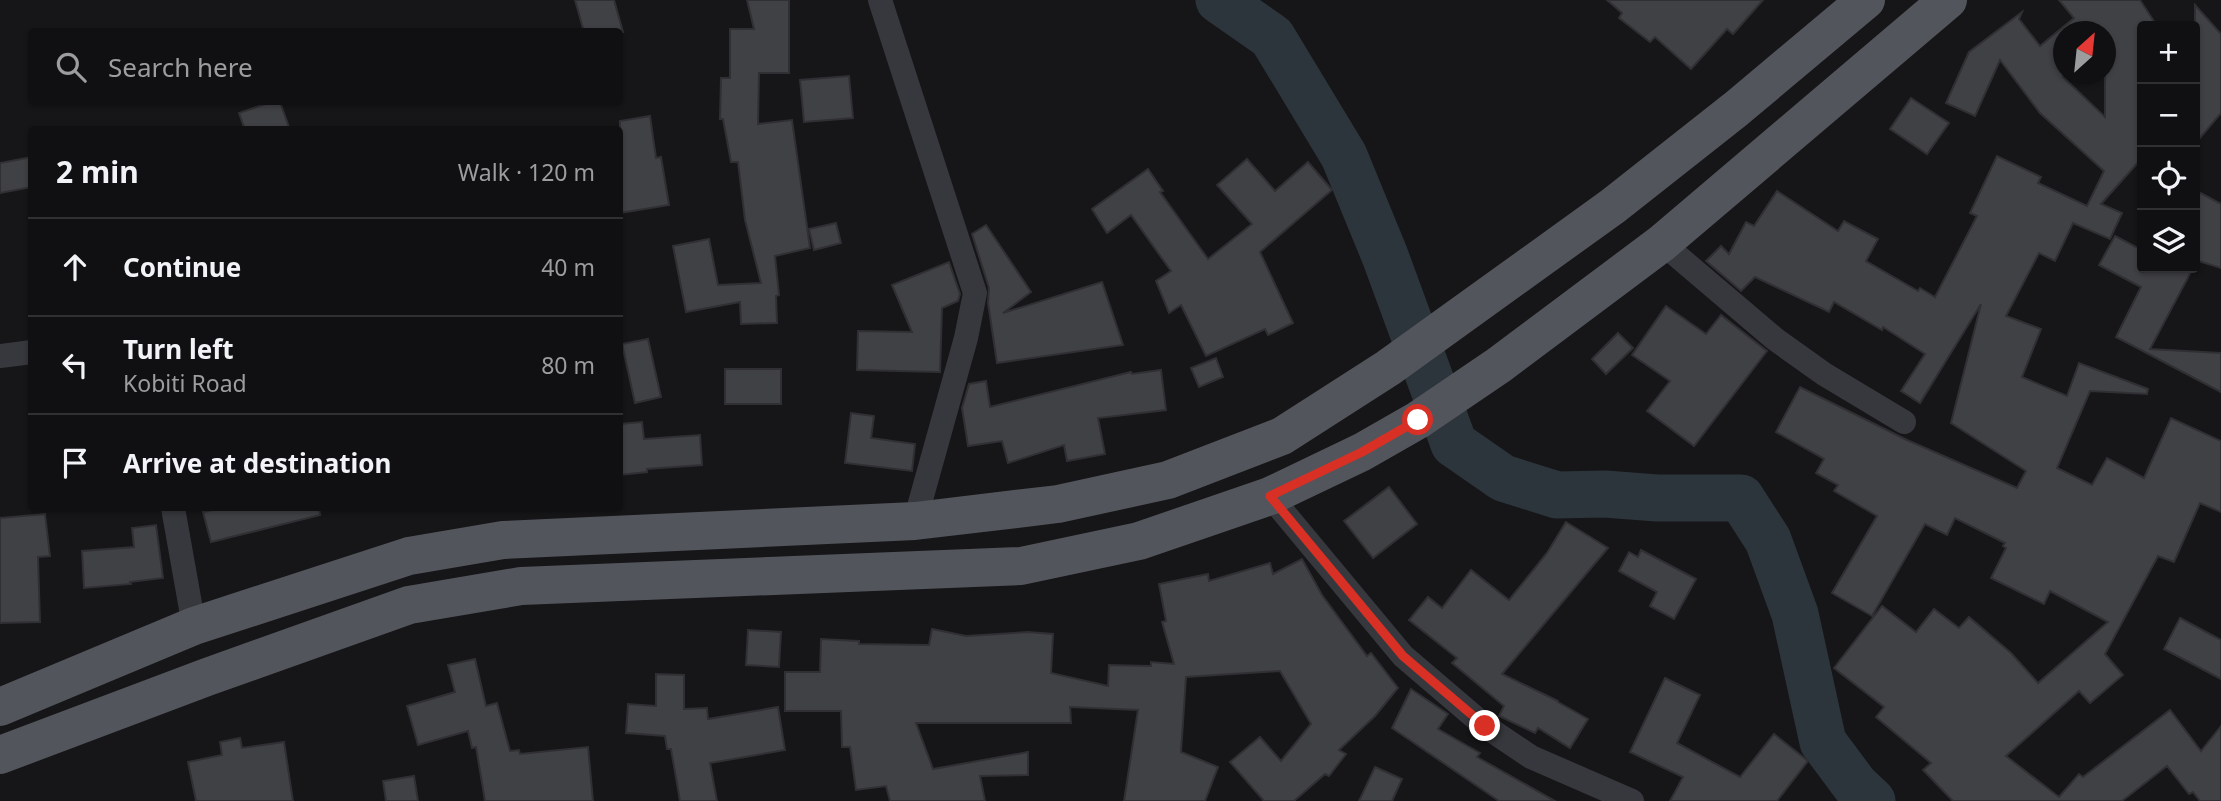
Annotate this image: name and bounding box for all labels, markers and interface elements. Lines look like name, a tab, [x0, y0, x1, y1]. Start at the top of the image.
north arrow	[2053, 21, 2116, 84]
map controls	[2137, 21, 2200, 273]
button: +	[2137, 21, 2200, 84]
search box	[28, 28, 623, 105]
icon: search	[52, 48, 90, 86]
text: Search here	[108, 49, 253, 85]
button: −	[2137, 84, 2200, 147]
button: locate	[2137, 147, 2200, 210]
text: 2 min	[56, 151, 139, 192]
text: Walk · 120 m	[458, 156, 595, 188]
button: layers	[2137, 210, 2200, 273]
icon: ahead	[56, 248, 94, 286]
text: Continue	[123, 249, 241, 285]
text: 40 m	[541, 251, 595, 283]
text: Turn left	[123, 331, 234, 367]
icon: left	[56, 346, 94, 384]
text: 80 m	[541, 349, 595, 381]
text: Kobiti Road	[123, 367, 247, 399]
route start	[1402, 404, 1433, 435]
icon: arrive	[56, 444, 94, 482]
text: Arrive at destination	[123, 445, 392, 481]
route end	[1469, 710, 1500, 741]

